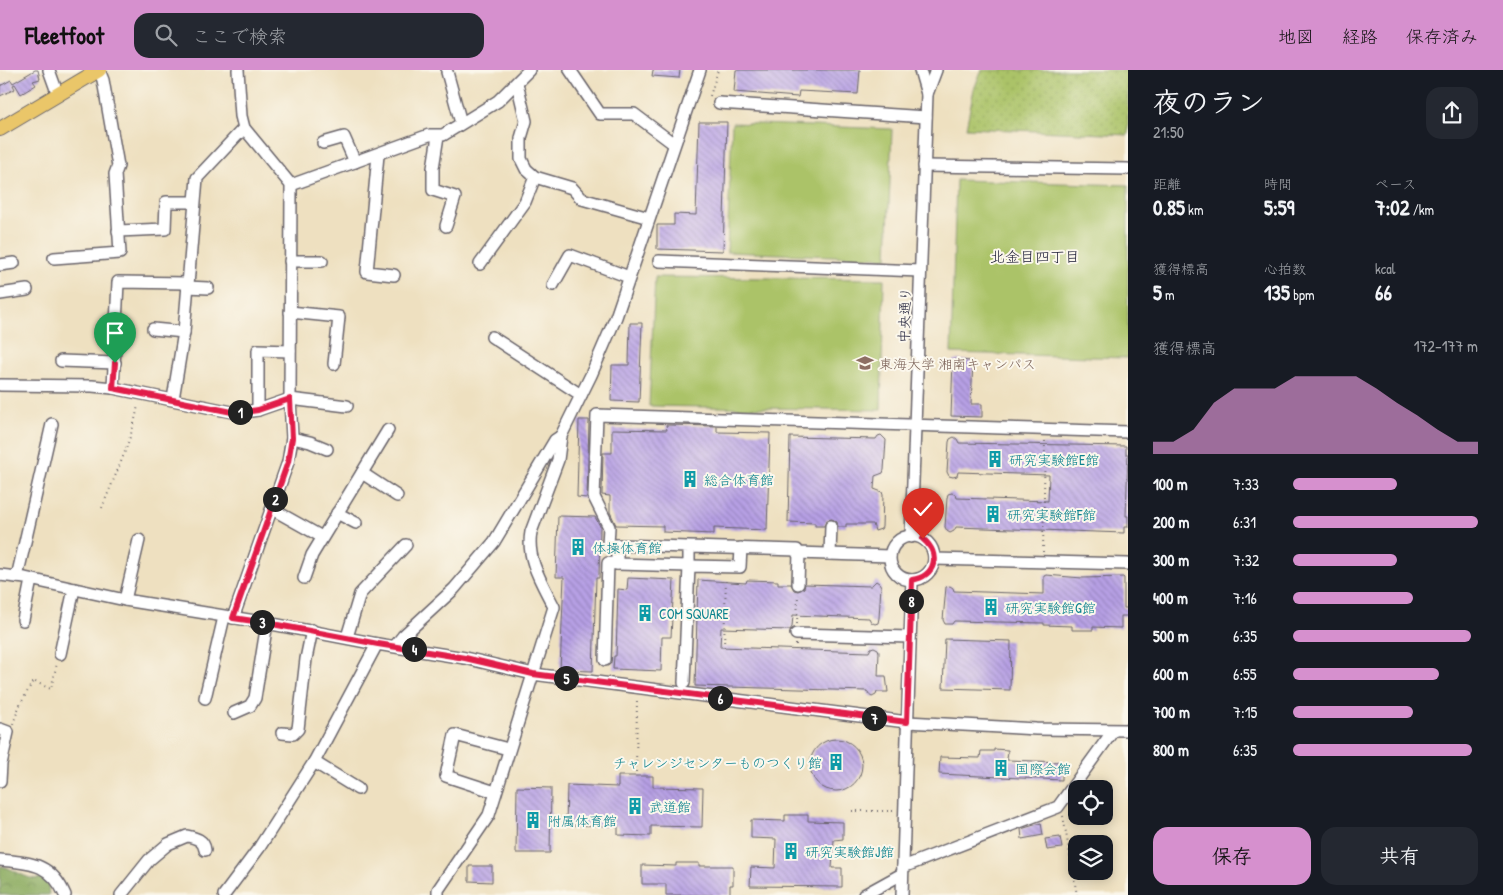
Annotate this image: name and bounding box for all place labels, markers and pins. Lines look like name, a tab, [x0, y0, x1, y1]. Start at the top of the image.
pin	[94, 312, 136, 363]
school or university icon: 東海大学 湘南キャンパス	[855, 353, 875, 373]
place label: 東海大学 湘南キャンパス	[879, 354, 1036, 373]
pin: 1	[228, 400, 252, 424]
building icon: 研究実験館E館	[985, 449, 1005, 469]
place label: 研究実験館E館	[1009, 450, 1099, 469]
building icon: 総合体育館	[680, 469, 700, 489]
place label: 総合体育館	[704, 470, 774, 489]
pin: 2	[262, 486, 288, 512]
pin	[902, 488, 944, 539]
building icon: 研究実験館F館	[983, 504, 1003, 524]
place label: 研究実験館F館	[1007, 505, 1096, 524]
building icon: 体操体育館	[568, 537, 588, 557]
place label: 体操体育館	[592, 538, 662, 557]
pin: 8	[898, 588, 924, 614]
building icon: 研究実験館G館	[981, 597, 1001, 617]
place label: 研究実験館G館	[1005, 598, 1096, 617]
building icon: COM SQUARE	[635, 603, 655, 623]
place label: COM SQUARE	[659, 604, 729, 623]
pin: 3	[250, 610, 274, 634]
pin: 4	[402, 636, 426, 662]
pin: 5	[554, 666, 578, 690]
pin: 6	[708, 686, 732, 710]
pin: 7	[862, 706, 886, 730]
building icon: チャレンジセンターものつくり館	[826, 752, 846, 772]
place label: チャレンジセンターものつくり館	[613, 753, 822, 772]
building icon: 国際会館	[991, 758, 1011, 778]
place label: 国際会館	[1015, 759, 1071, 778]
building icon: 武道館	[625, 796, 645, 816]
place label: 武道館	[649, 797, 691, 816]
building icon: 附属体育館	[523, 810, 543, 830]
place label: 附属体育館	[547, 811, 617, 830]
building icon: 研究実験館J館	[781, 841, 801, 861]
place label: 研究実験館J館	[805, 842, 894, 861]

